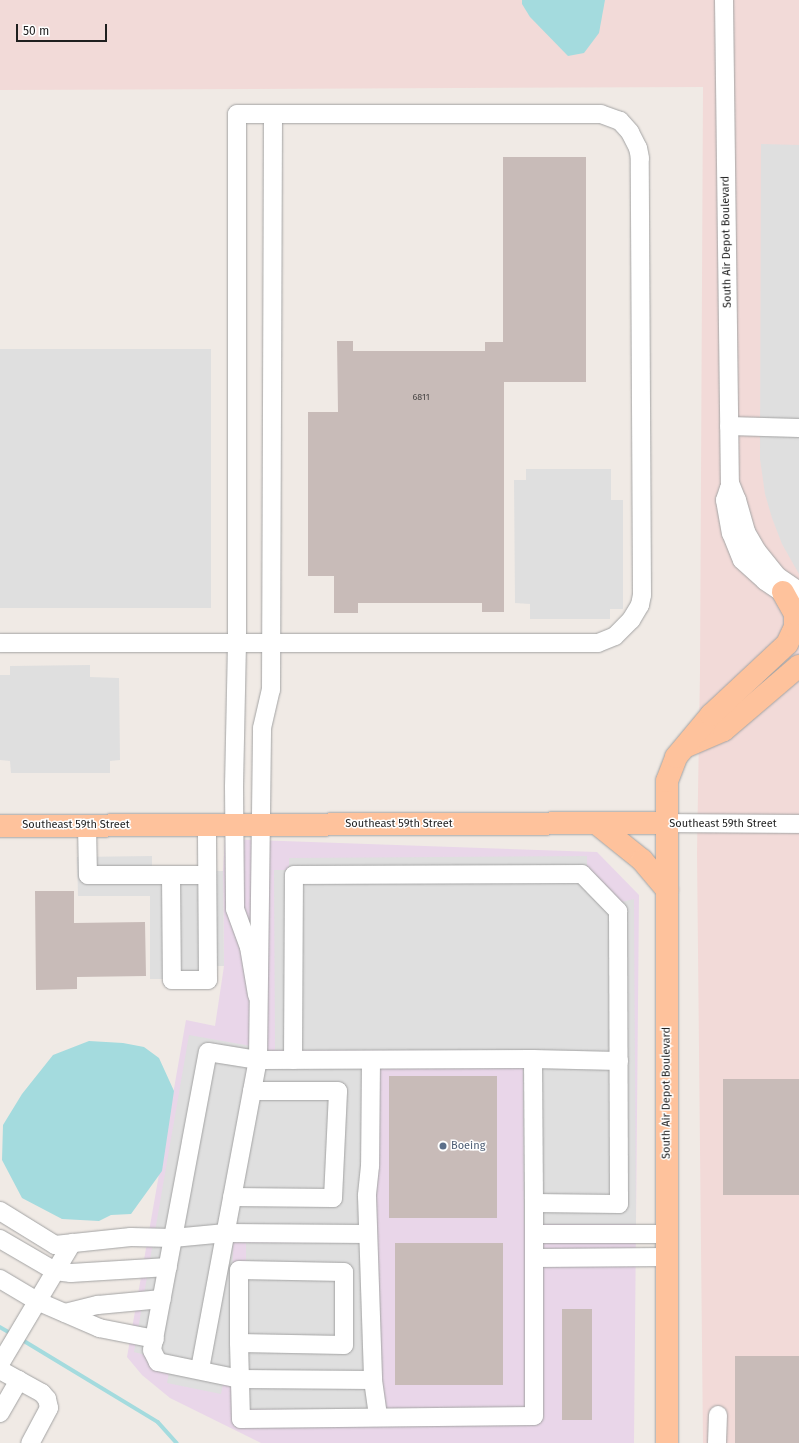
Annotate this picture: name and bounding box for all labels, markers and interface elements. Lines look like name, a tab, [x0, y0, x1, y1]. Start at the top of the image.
scale bar	[18, 16, 109, 42]
text: 50 m	[23, 24, 49, 38]
street label: South Air Depot Boulevard	[719, 176, 735, 308]
house number: 6811	[412, 392, 430, 402]
street label: Southeast 59th Street	[345, 817, 453, 831]
street label: Southeast 59th Street	[669, 817, 777, 831]
street label: Southeast 59th Street	[22, 818, 130, 832]
street label: South Air Depot Boulevard	[660, 1027, 674, 1159]
place label: Boeing	[451, 1139, 485, 1153]
marker: Boeing	[438, 1141, 448, 1151]

